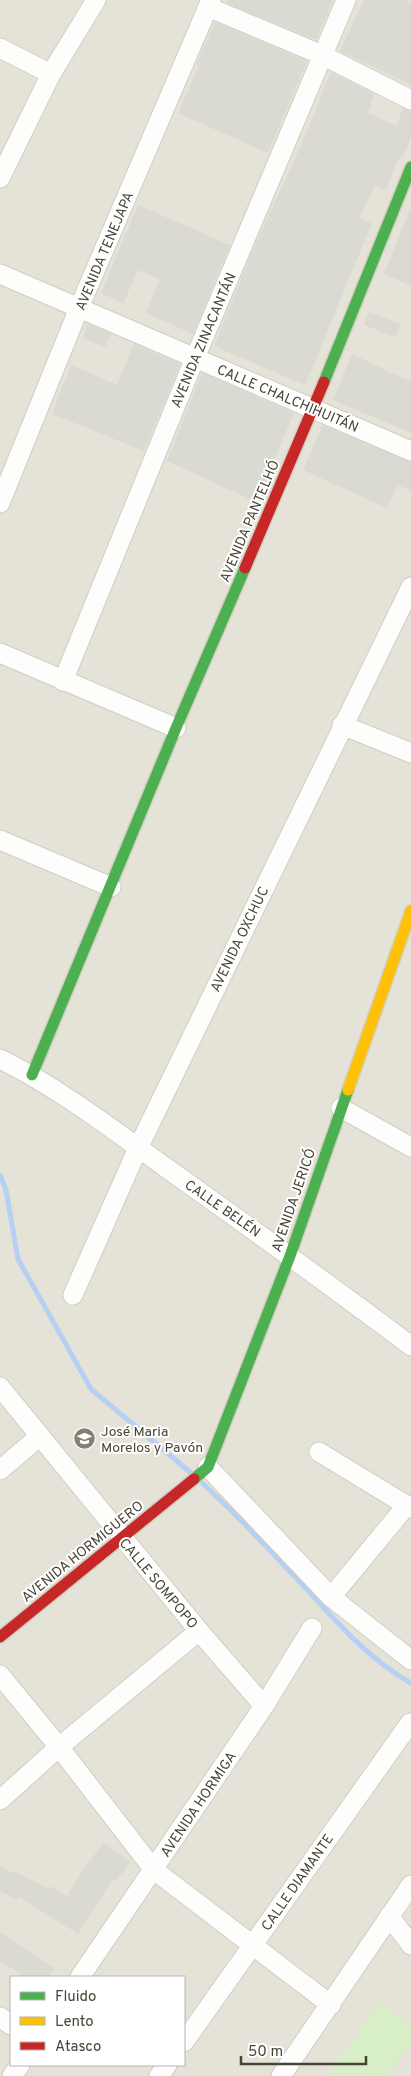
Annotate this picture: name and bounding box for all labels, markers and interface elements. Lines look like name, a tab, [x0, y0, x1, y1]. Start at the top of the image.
street label: AVENIDA TENEJAPA	[73, 190, 138, 314]
street label: AVENIDA ZINACANTÁN	[167, 270, 241, 411]
street label: CALLE CHALCHIHUITÁN	[214, 361, 361, 437]
street label: AVENIDA PANTELHÓ	[216, 458, 284, 585]
street label: AVENIDA OXCHUC	[207, 884, 273, 995]
street label: AVENIDA JERICÓ	[268, 1146, 320, 1255]
street label: CALLE BELÉN	[181, 1176, 264, 1242]
place label: José Maria Morelos y Pavón	[101, 1424, 203, 1457]
school or university icon: José Maria Morelos y Pavón	[73, 1427, 97, 1451]
street label: AVENIDA HORMIGUERO	[19, 1498, 147, 1607]
street label: CALLE SOMPOPO	[115, 1535, 201, 1633]
street label: AVENIDA HORMIGA	[158, 1749, 241, 1861]
street label: CALLE DIAMANTE	[258, 1831, 338, 1935]
legend	[10, 1976, 185, 2066]
text: Fluido	[55, 1988, 96, 2007]
text: Lento	[55, 2013, 94, 2032]
scale bar	[241, 2034, 366, 2066]
text: Atasco	[55, 2038, 101, 2057]
text: 50 m	[248, 2043, 283, 2062]

